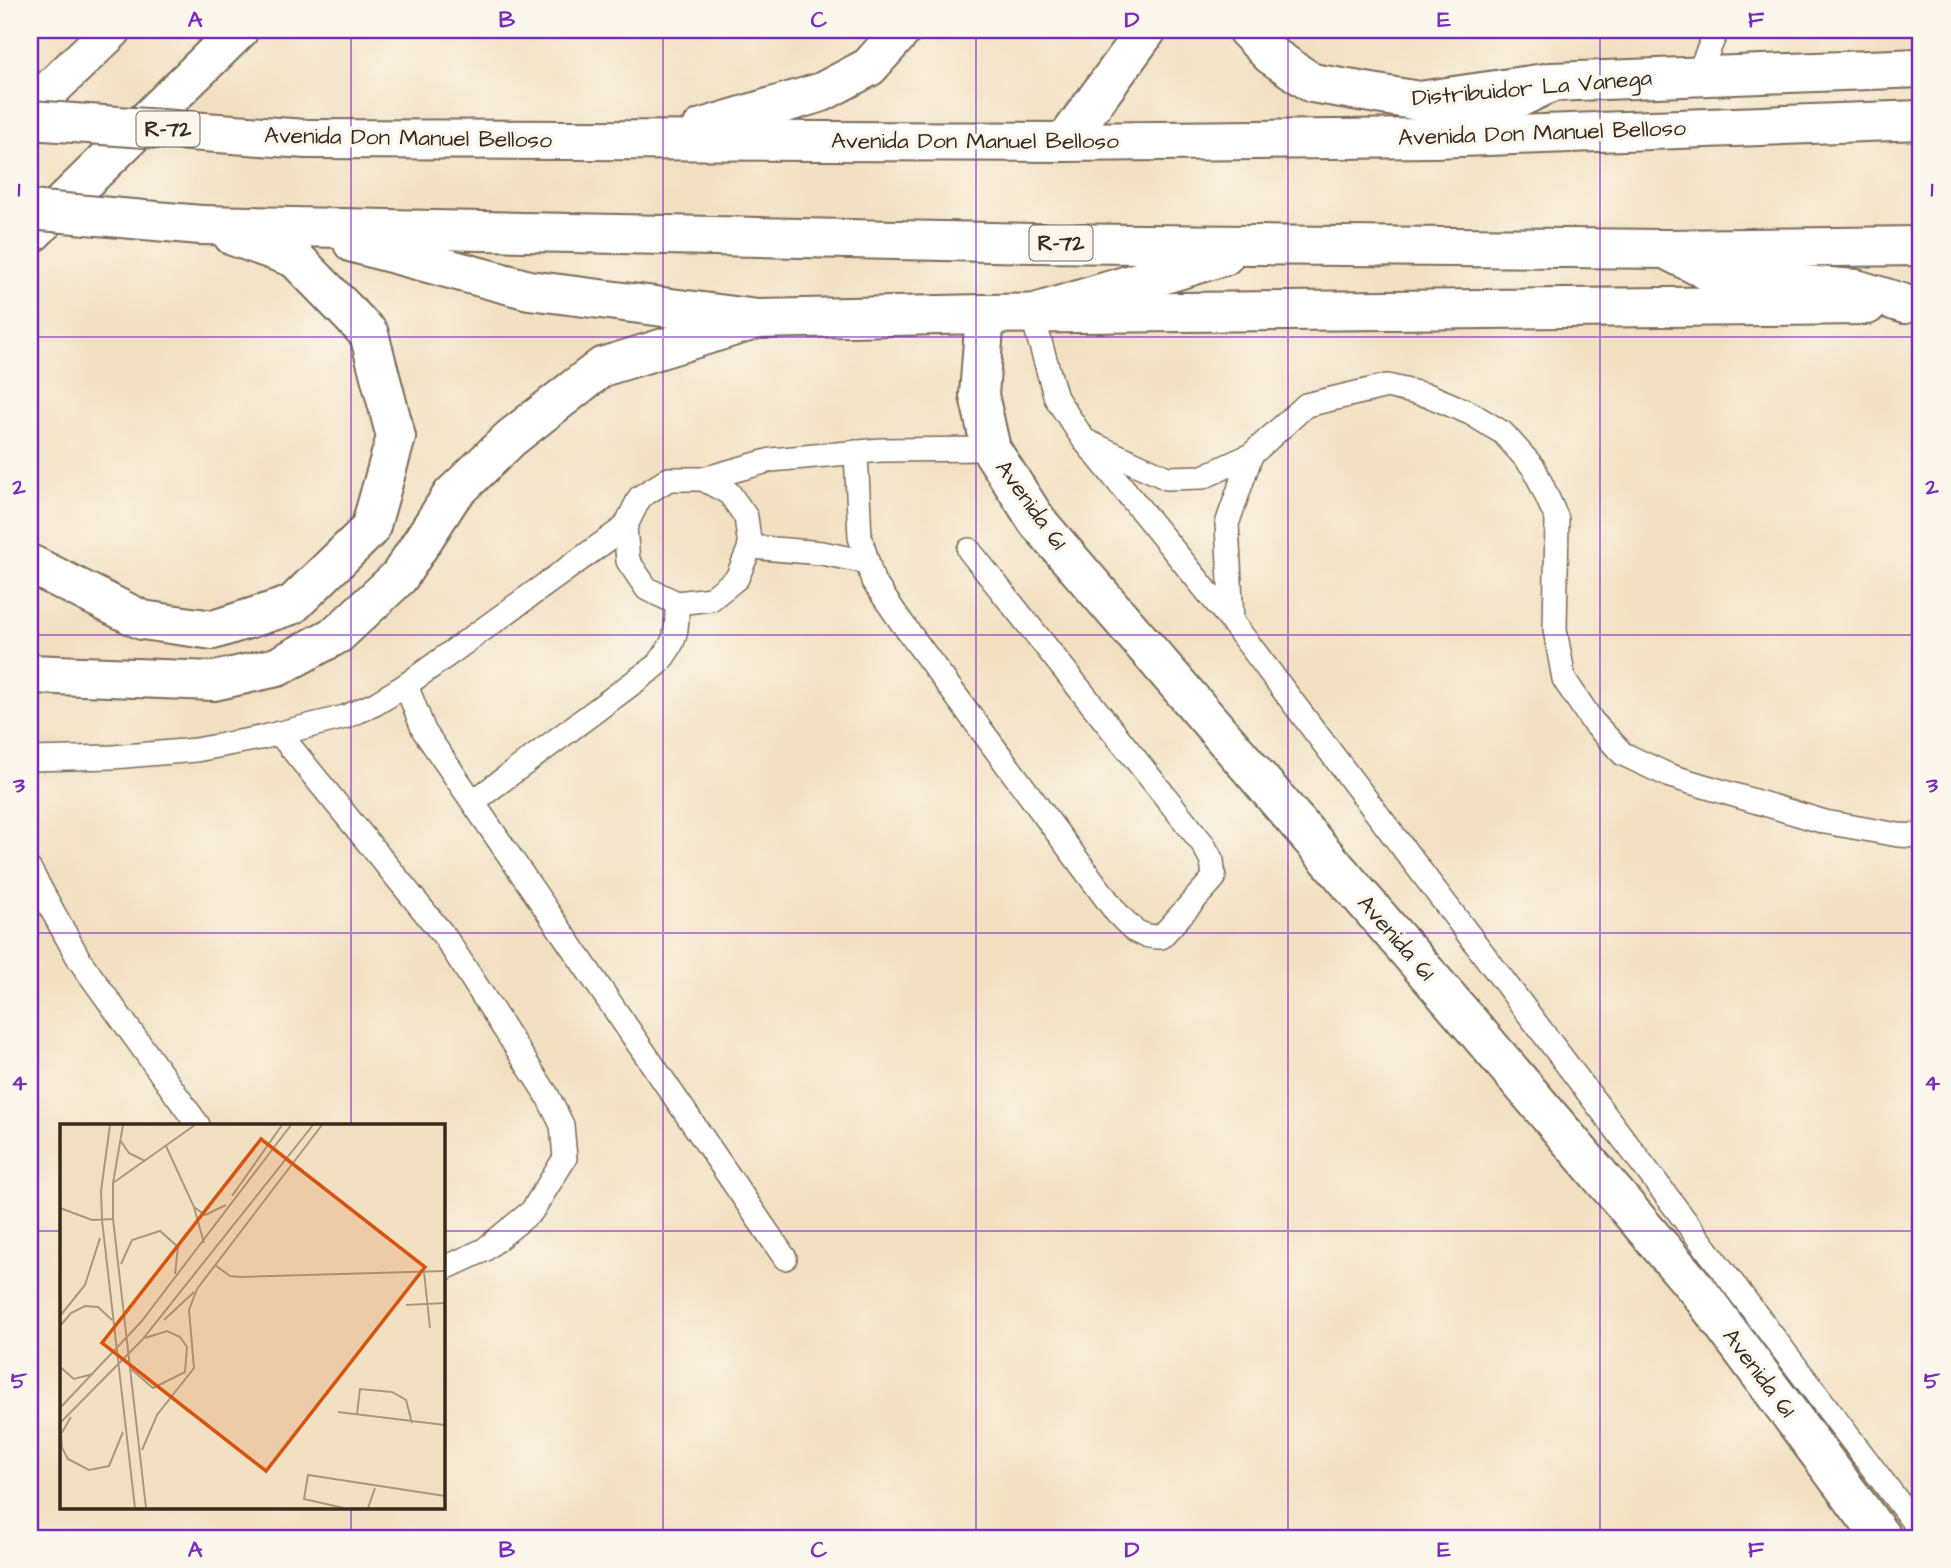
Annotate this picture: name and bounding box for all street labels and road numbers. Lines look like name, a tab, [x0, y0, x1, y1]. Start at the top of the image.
street label: Distribuidor La Vanega	[1411, 62, 1654, 115]
road number: R-72	[136, 111, 200, 146]
street label: Avenida Don Manuel Belloso	[1398, 112, 1687, 154]
street label: Avenida Don Manuel Belloso	[264, 119, 552, 157]
street label: Avenida Don Manuel Belloso	[831, 125, 1119, 157]
road number: R-72	[1030, 226, 1092, 260]
street label: Avenida 61	[987, 453, 1075, 557]
street label: Avenida 61	[1350, 888, 1442, 988]
street label: Avenida 61	[1715, 1322, 1803, 1424]

